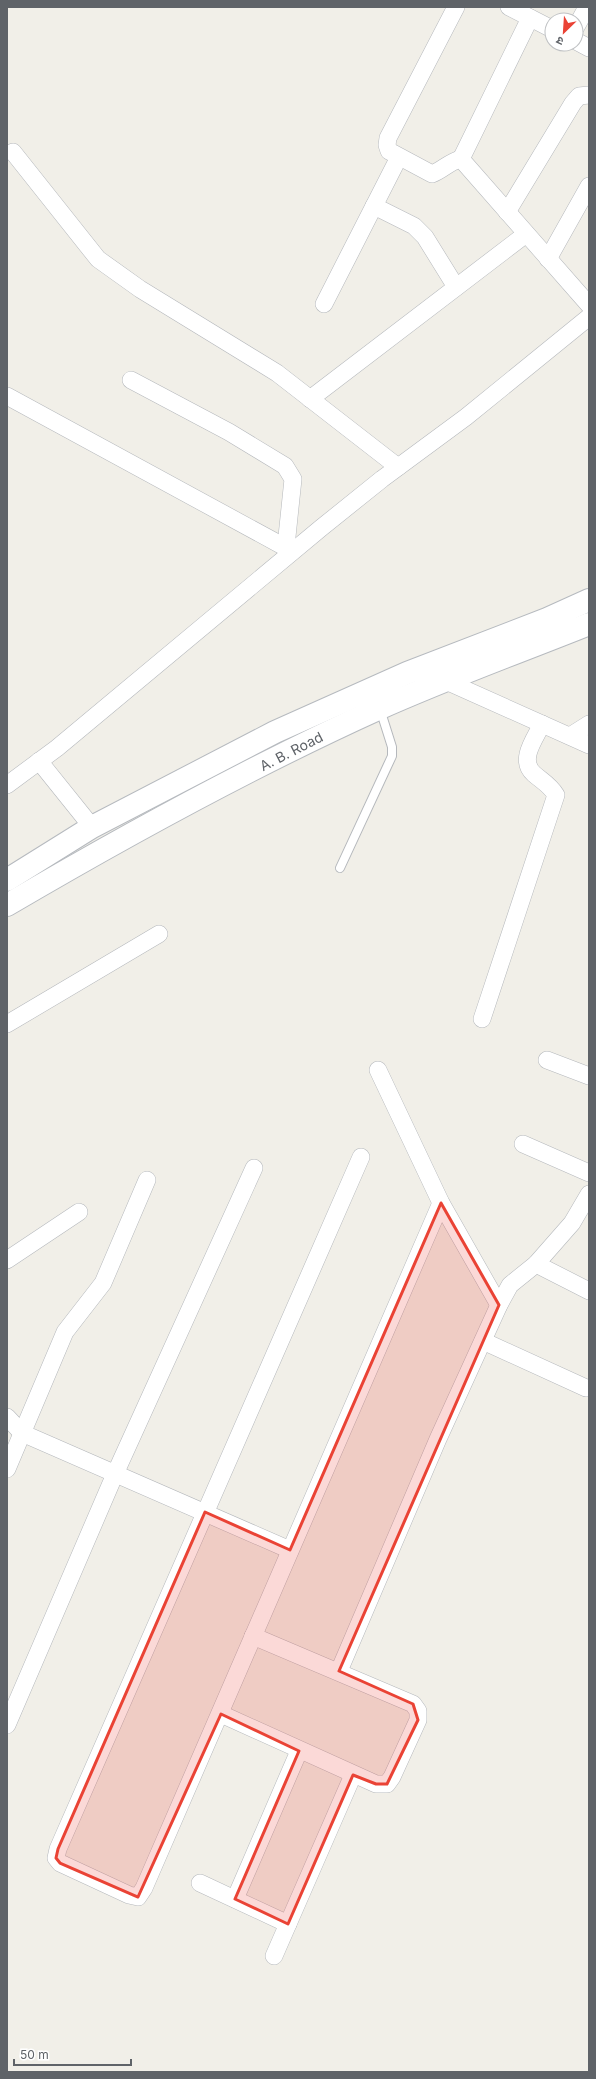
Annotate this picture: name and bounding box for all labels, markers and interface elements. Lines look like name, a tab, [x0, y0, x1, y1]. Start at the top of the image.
north arrow	[544, 12, 584, 52]
text: उ	[553, 33, 566, 49]
street label: A. B. Road	[257, 728, 325, 774]
scale bar	[14, 2041, 131, 2067]
text: 50 m	[20, 2047, 49, 2062]

